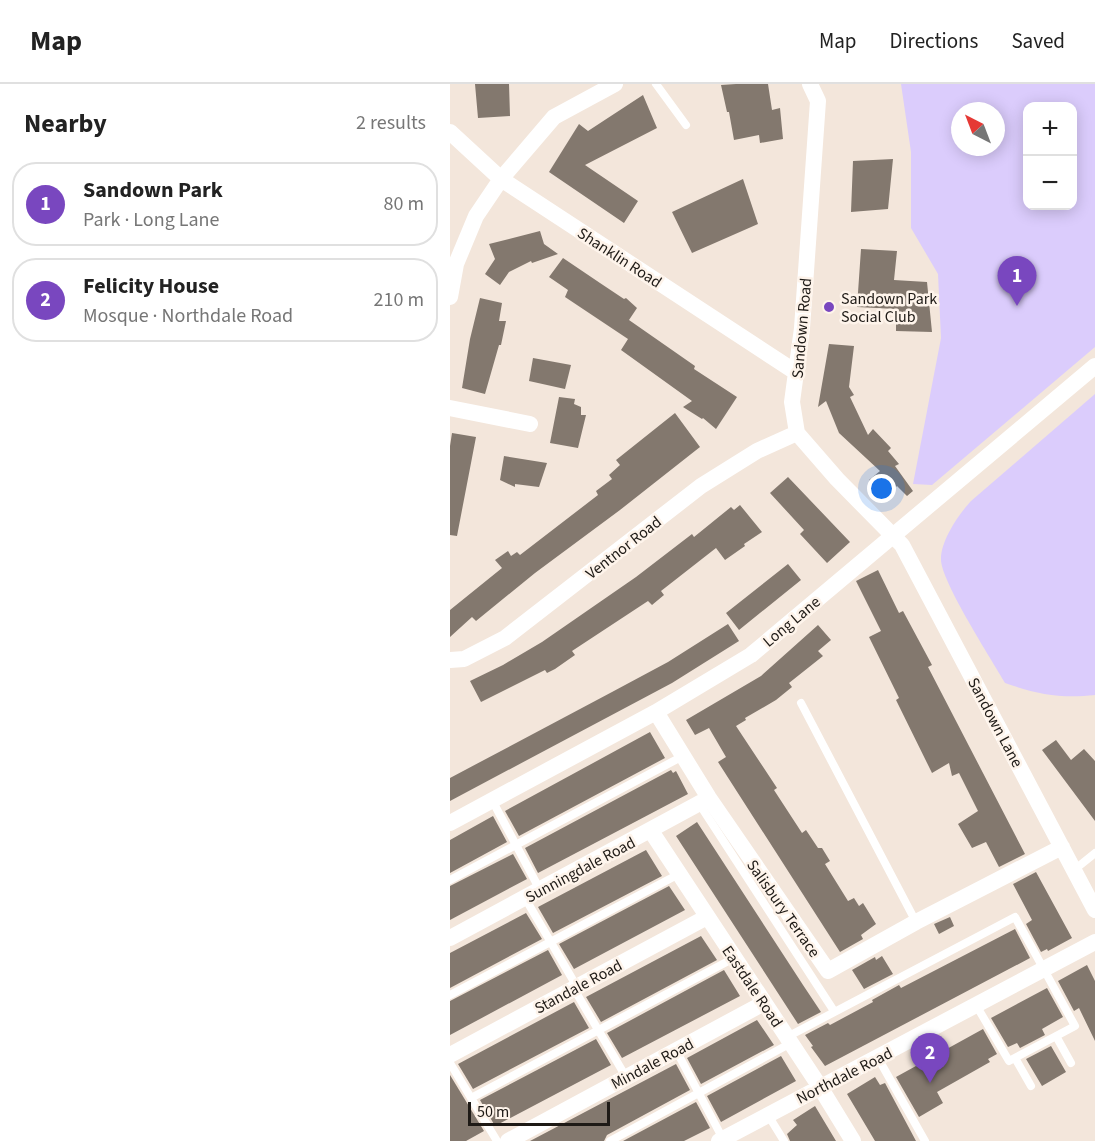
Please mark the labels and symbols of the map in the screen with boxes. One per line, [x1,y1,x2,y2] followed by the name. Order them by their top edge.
[951,102,1005,156] north arrow
[573,222,666,293] street label: Shanklin Road
[998,256,1036,306] pin: 1
[787,277,817,379] street label: Sandown Road
[841,288,937,328] place label: Sandown Park Social Club
[822,300,836,314] marker: Sandown Park Social Club
[867,474,896,503] your location
[581,511,666,584] street label: Ventnor Road
[758,591,825,652] street label: Long Lane
[962,674,1028,771] street label: Sandown Lane
[522,832,639,908] street label: Sunningdale Road
[741,855,825,962] street label: Salisbury Terrace
[717,941,788,1032] street label: Eastdale Road
[531,955,626,1019] street label: Standale Road
[607,1033,698,1095] street label: Mindale Road
[910,1034,950,1083] pin: 2
[793,1042,896,1110] street label: Northdale Road
[468,1099,610,1126] scale bar

